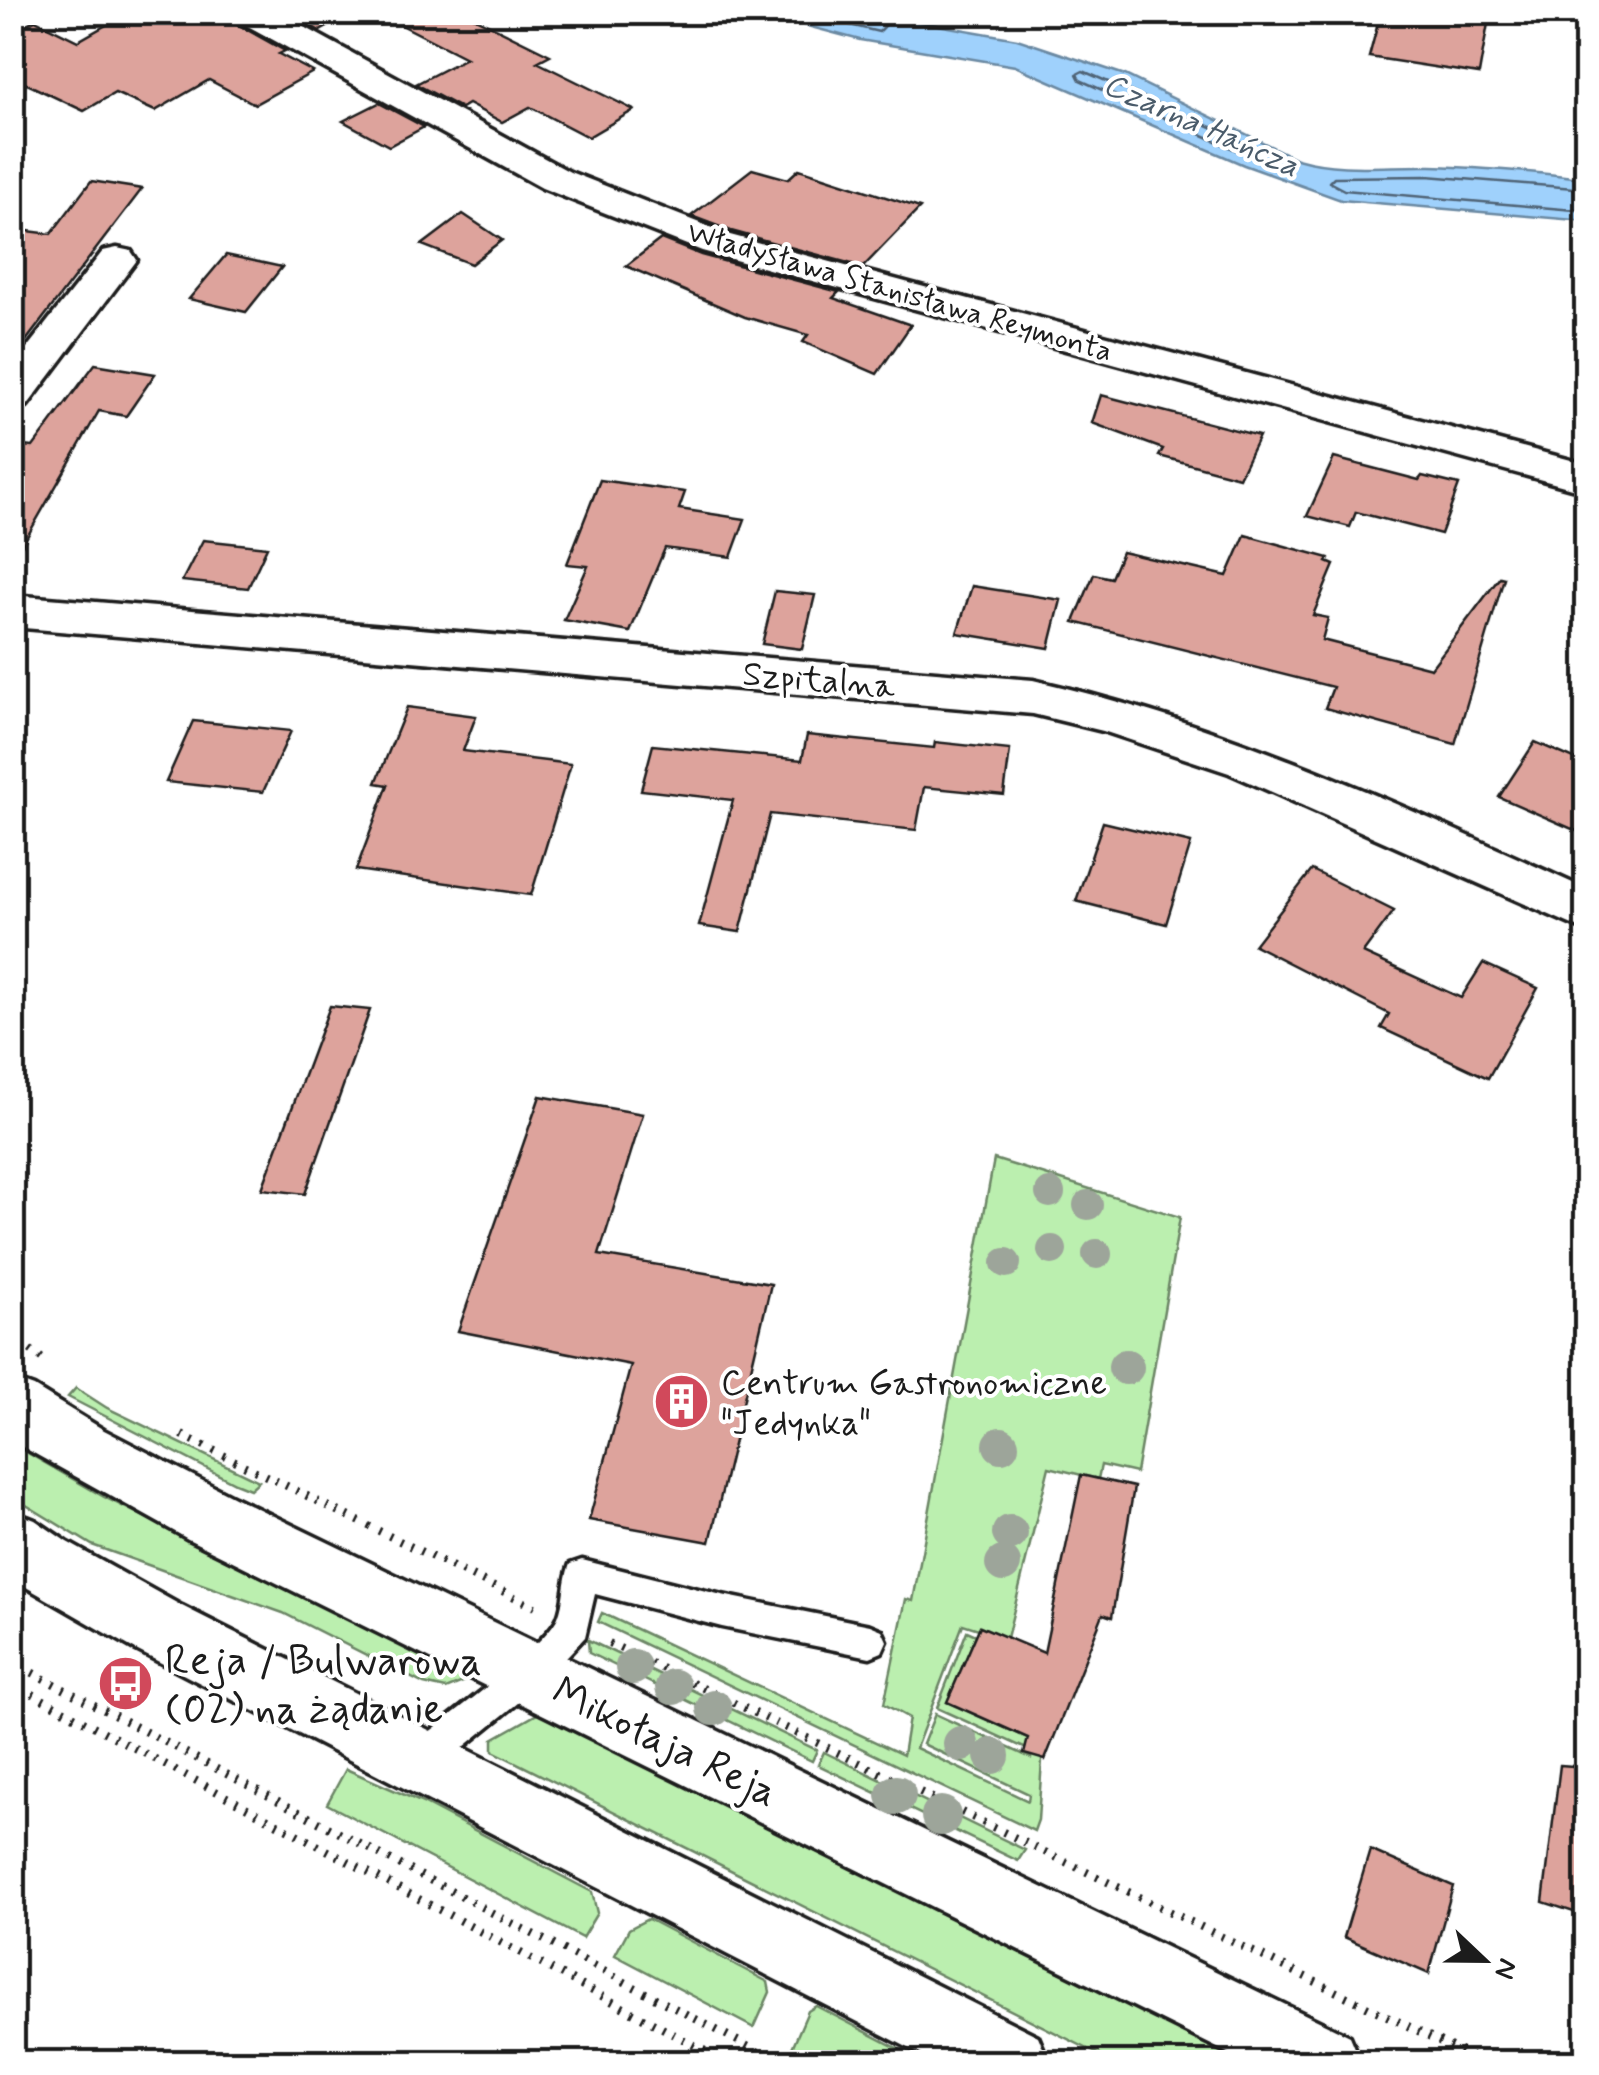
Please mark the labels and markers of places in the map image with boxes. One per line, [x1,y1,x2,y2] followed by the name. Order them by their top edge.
[721,1361,1107,1447] place label: Centrum Gastronomiczne "Jedynka"
[652,1372,712,1432] building icon: Centrum Gastronomiczne "Jedynka"
[165,1635,482,1738] place label: Reja / Bulwarowa (02) na żądanie
[96,1653,156,1713] bus stop icon: Reja / Bulwarowa (02) na żądanie

